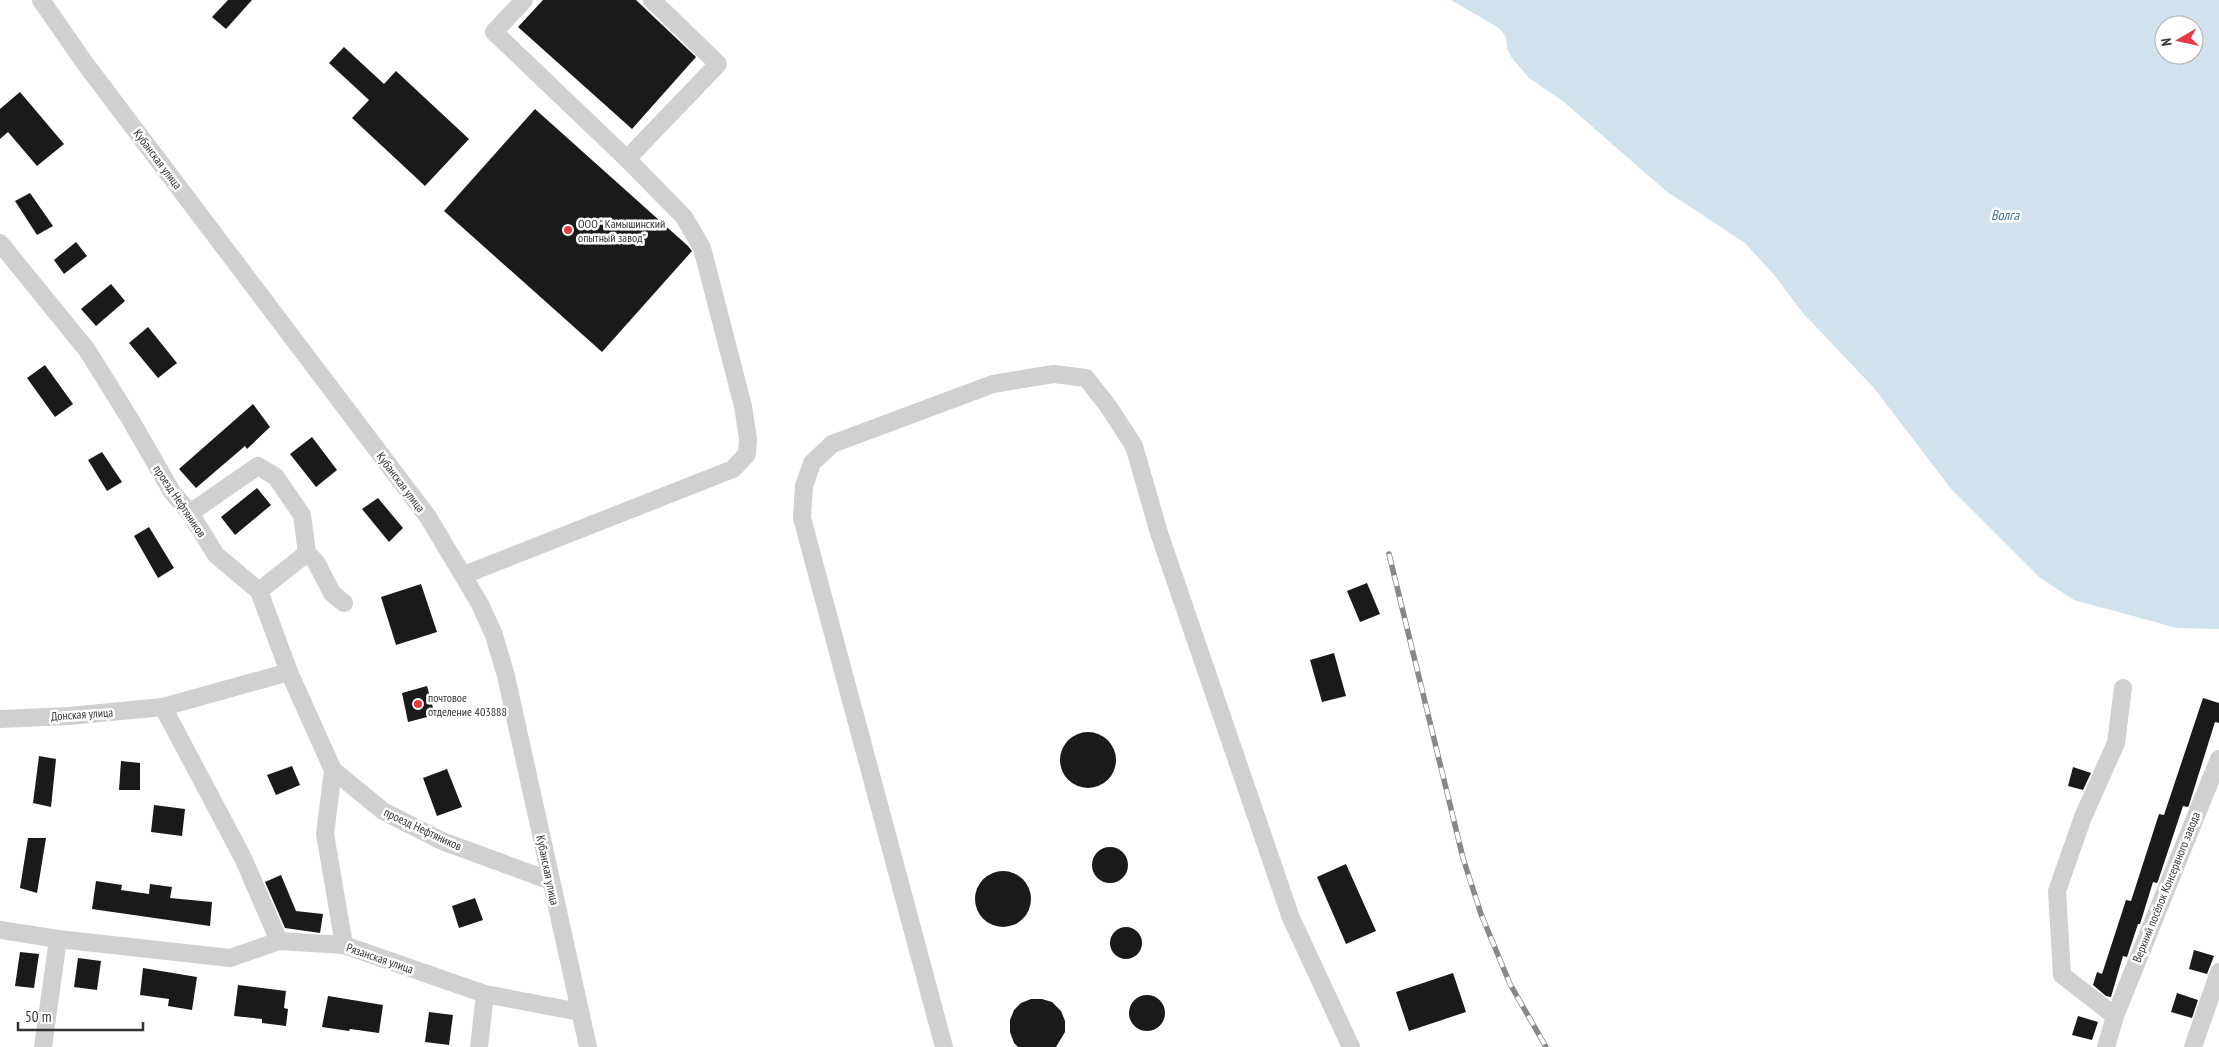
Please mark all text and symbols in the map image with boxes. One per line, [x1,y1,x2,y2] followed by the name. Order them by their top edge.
[2154,15,2204,65] north arrow
[2157,37,2176,47] text: N
[131,126,185,192] street label: Кубанская улица
[1991,206,2020,224] water label: Волга
[578,216,665,245] place label: ООО " Камышинский опытный завод"
[562,224,574,236] marker: ООО " Камышинский опытный завод"
[374,449,428,515] street label: Кубанская улица
[150,462,210,540] street label: проезд Нефтяников
[428,690,507,719] place label: почтовое отделение 403888
[412,698,424,710] marker: почтовое отделение 403888
[50,704,114,724] street label: Донская улица
[382,804,464,854] street label: проезд Нефтяников
[2129,809,2203,964] street label: Верхний посёлок Консервного завода
[533,834,563,906] street label: Кубанская улица
[345,940,416,977] street label: Рязанская улица
[18,1000,142,1032] scale bar
[25,1007,51,1026] text: 50 m

